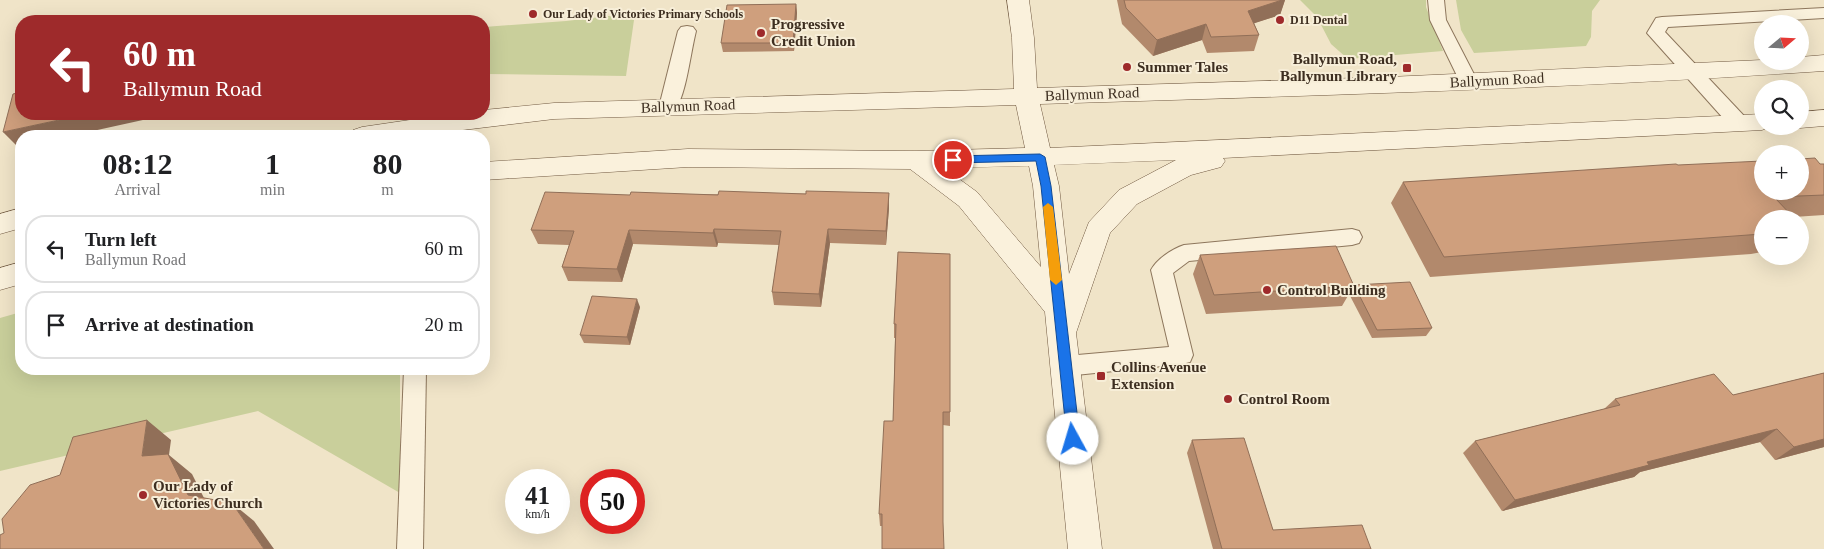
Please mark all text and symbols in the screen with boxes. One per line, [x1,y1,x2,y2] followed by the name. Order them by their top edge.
[543,7,743,21] place label: Our Lady of Victories Primary Schools
[527,8,539,20] marker: Our Lady of Victories Primary Schools
[1290,13,1348,27] place label: D11 Dental
[1274,14,1286,26] marker: D11 Dental
[1754,15,1809,70] north arrow
[1754,15,1809,265] map controls
[771,16,856,49] place label: Progressive Credit Union
[755,27,767,39] marker: Progressive Credit Union
[40,35,105,100] icon: left
[123,35,196,74] text: 60 m
[1280,51,1397,84] place label: Ballymun Road, Ballymun Library
[1137,59,1228,75] place label: Summer Tales
[1121,61,1133,73] marker: Summer Tales
[1401,62,1413,74] marker: Ballymun Road, Ballymun Library
[1449,70,1545,90] street label: Ballymun Road
[123,76,262,101] text: Ballymun Road
[1754,80,1809,135] button: search
[1044,84,1140,104] street label: Ballymun Road
[640,96,736,116] street label: Ballymun Road
[932,139,974,181] pin
[1754,145,1809,200] button: +
[939,146,967,174] icon: arrive
[103,147,173,180] text: 08:12
[265,147,280,180] text: 1
[372,147,402,180] text: 80
[114,181,161,198] text: Arrival
[260,181,285,198] text: min
[381,181,394,198] text: m
[1754,210,1809,265] button: −
[85,229,157,250] text: Turn left
[42,235,70,263] icon: left
[424,238,463,259] text: 60 m
[85,251,186,268] text: Ballymun Road
[1277,282,1386,298] place label: Control Building
[1261,284,1273,296] marker: Control Building
[42,311,70,339] icon: arrive
[85,314,254,335] text: Arrive at destination
[424,314,463,335] text: 20 m
[1111,359,1206,392] place label: Collins Avenue Extension
[1095,370,1107,382] marker: Collins Avenue Extension
[1238,391,1330,407] place label: Control Room
[1222,393,1234,405] marker: Control Room
[1046,412,1098,464] position arrow
[580,469,645,534] speed limit sign: 50
[153,478,263,511] place label: Our Lady of Victories Church
[525,482,550,509] text: 41
[137,489,149,501] marker: Our Lady of Victories Church
[525,507,550,521] text: km/h

